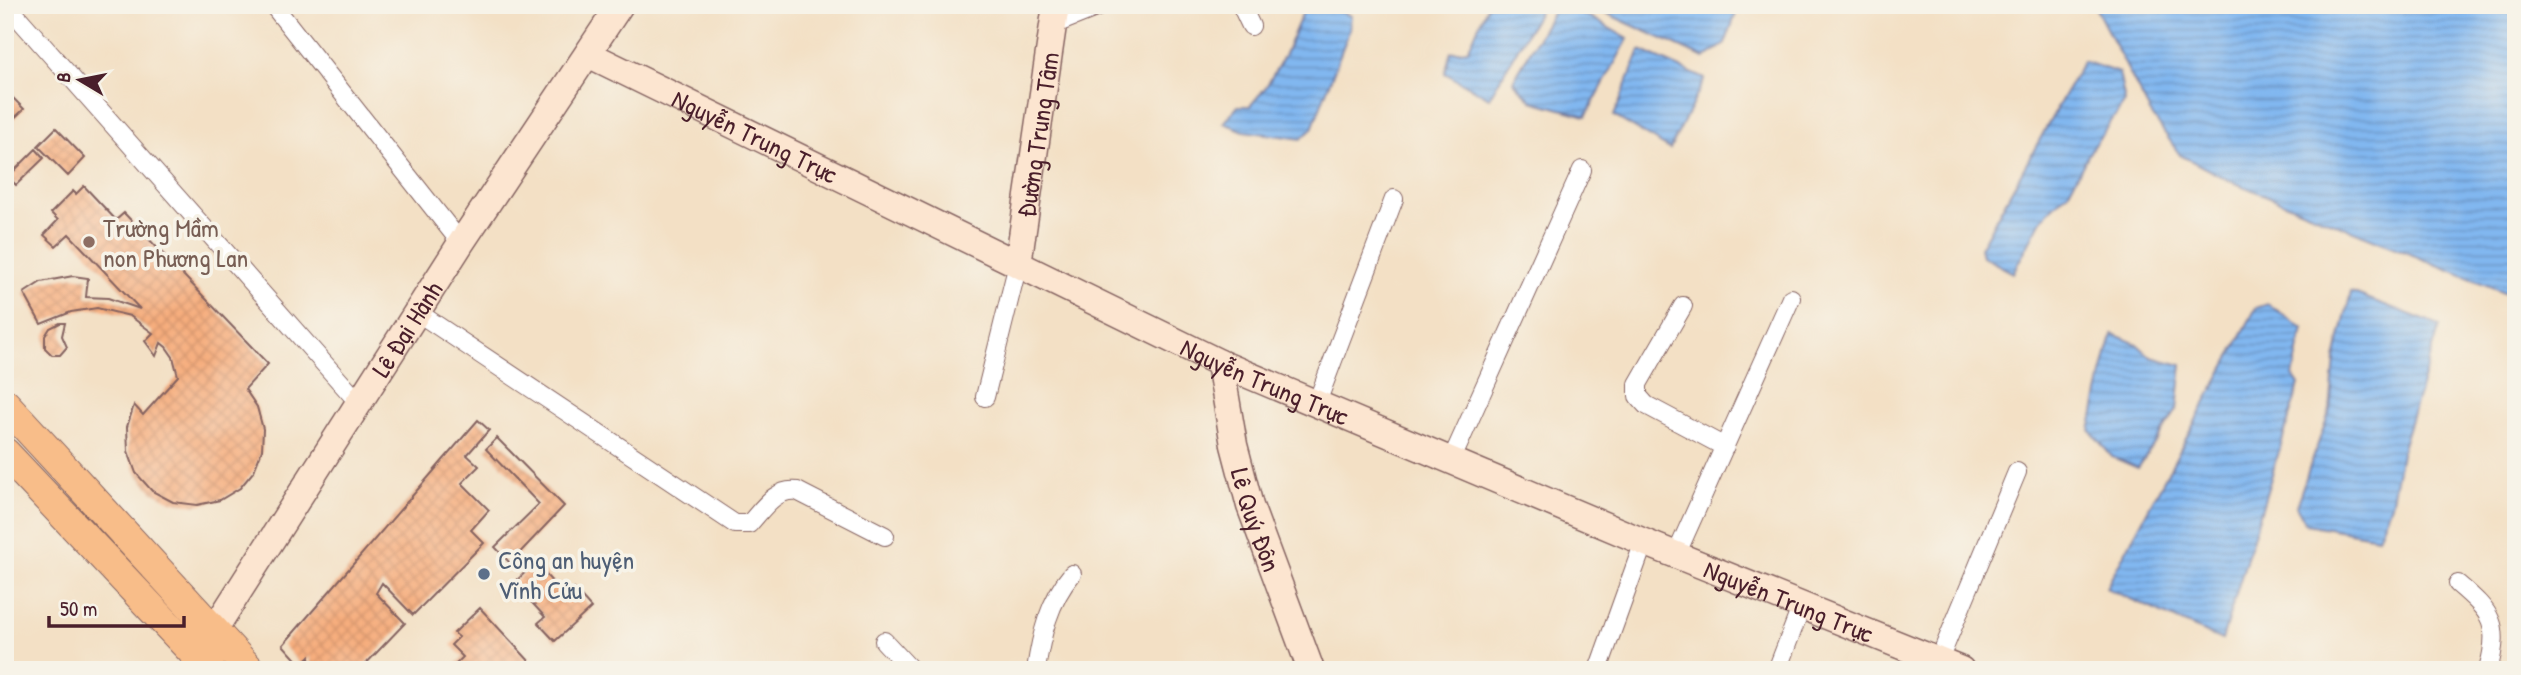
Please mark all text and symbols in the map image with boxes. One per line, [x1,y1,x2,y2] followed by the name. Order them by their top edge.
[46,46,116,116] north arrow
[1008,49,1066,219] street label: Đường Trung Tâm
[50,70,77,84] text: B
[667,81,843,191] street label: Nguyễn Trung Trực
[103,210,248,275] place label: Trường Mầm non Phương Lan
[81,234,97,250] marker: Trường Mầm non Phương Lan
[363,274,450,383] street label: Lê Đại Hành
[1175,329,1354,433] street label: Nguyễn Trung Trực
[1223,464,1290,576] street label: Lê Quý Đôn
[498,542,634,607] place label: Công an huyện Vĩnh Cửu
[1699,551,1879,650] street label: Nguyễn Trung Trực
[476,566,492,582] marker: Công an huyện Vĩnh Cửu
[49,584,184,628] scale bar
[60,594,97,623] text: 50 m

